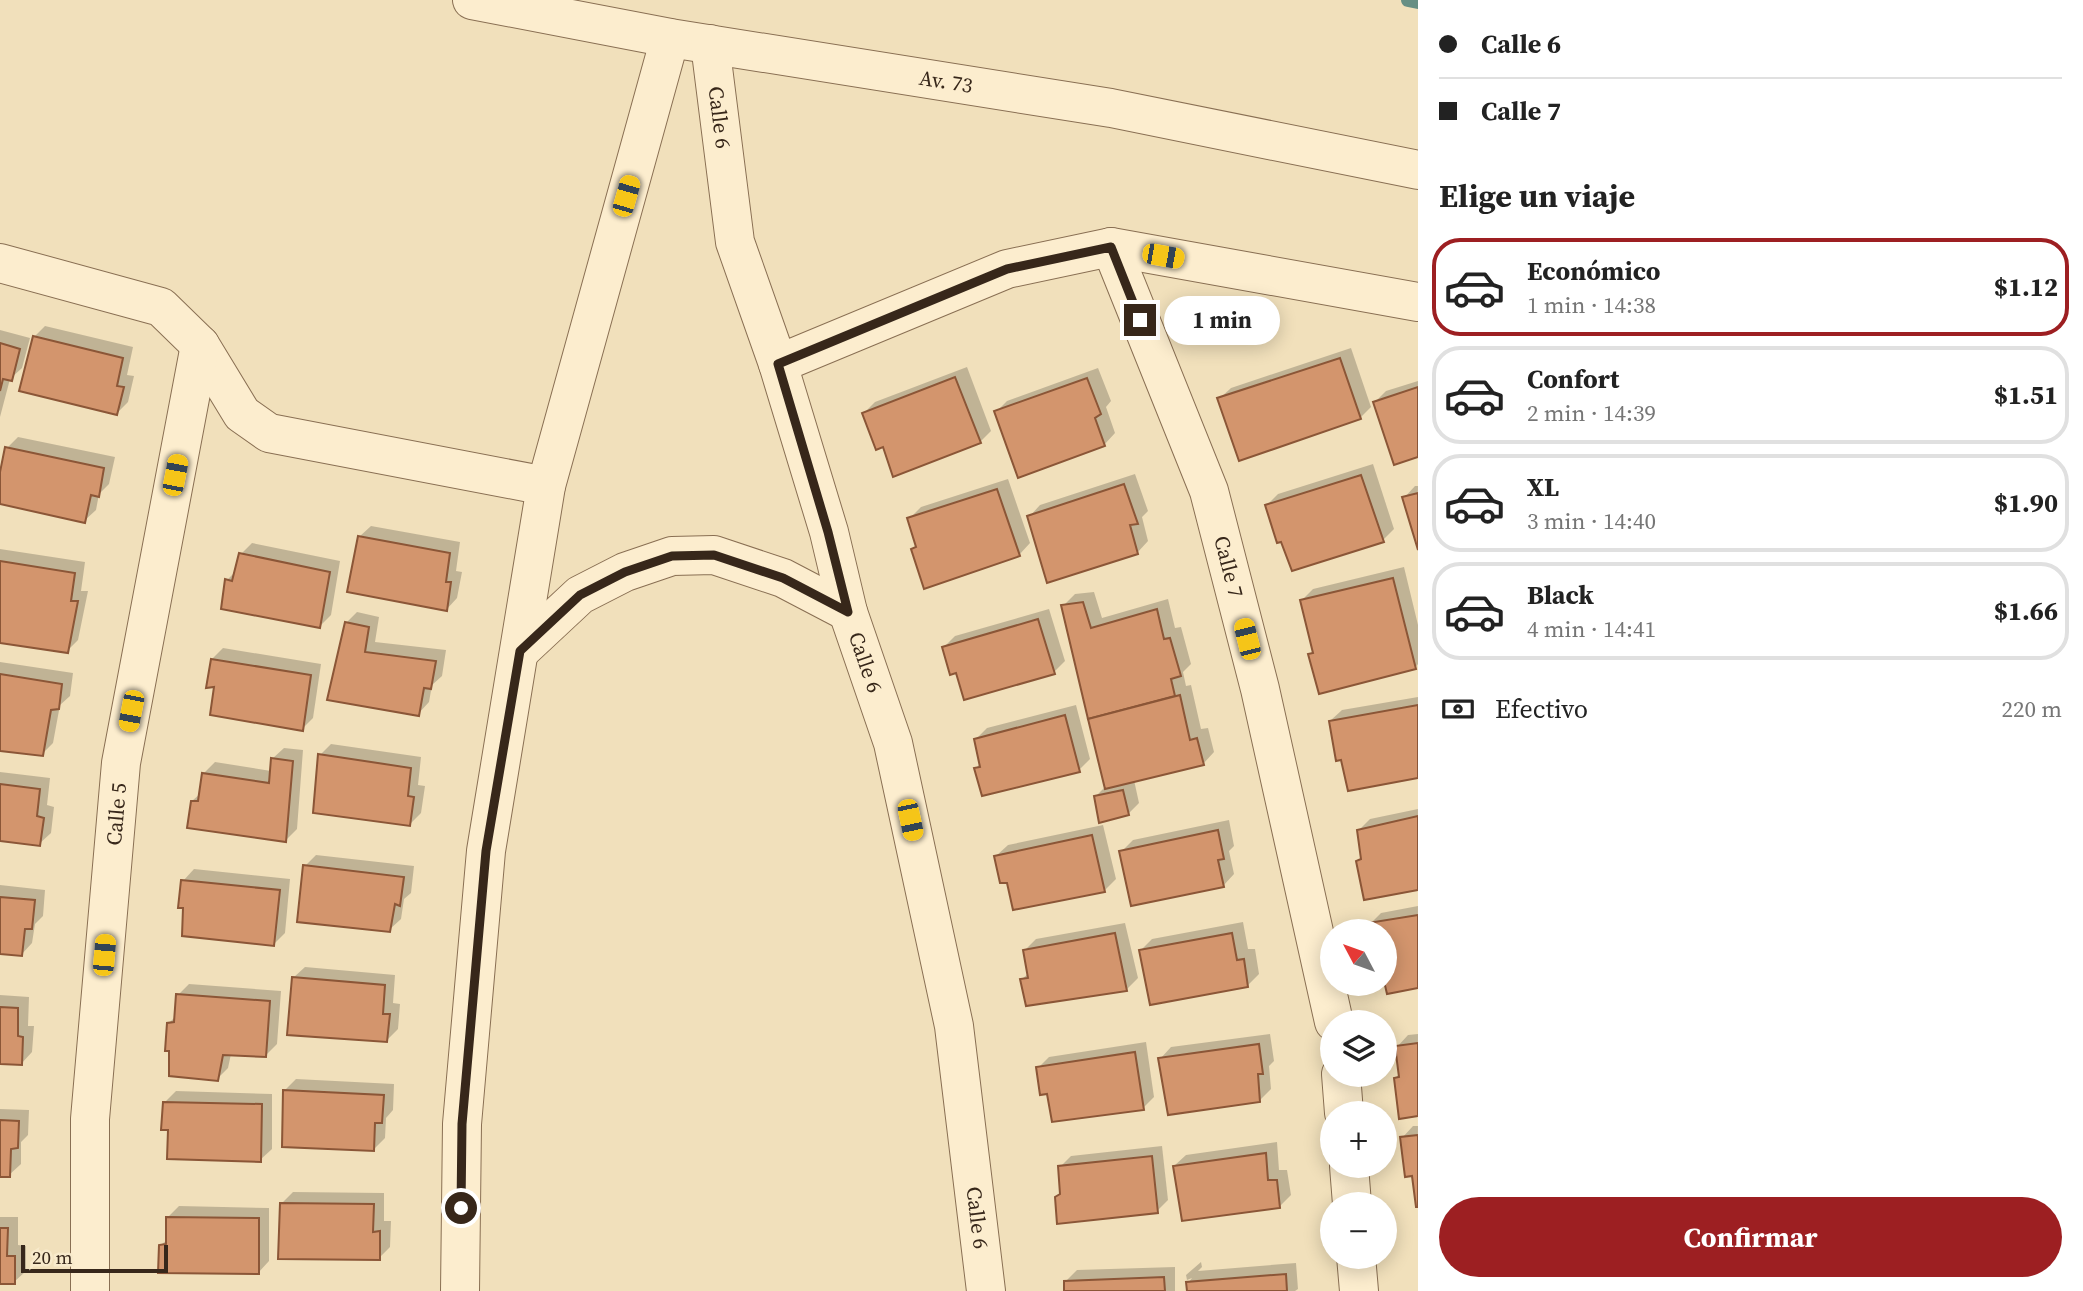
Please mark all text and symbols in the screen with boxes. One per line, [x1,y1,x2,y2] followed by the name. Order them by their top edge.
[1481,26,1561,62] text: Calle 6
[917,63,975,100] street label: Av. 73
[701,84,738,150] street label: Calle 6
[1481,93,1561,129] text: Calle 7
[611,173,642,219] car
[1439,174,1635,218] text: Elige un viaje
[1141,242,1186,270] car
[1527,253,1660,289] text: Económico
[1443,256,1506,319] icon: car
[1994,269,2058,305] text: $1.12
[1527,289,1656,321] text: 1 min · 14:38
[1164,296,1280,344] callout: 1 min
[1124,304,1156,336] route end
[1192,304,1252,336] text: 1 min
[1527,361,1619,397] text: Confort
[1443,364,1506,427] icon: car
[1994,377,2058,413] text: $1.51
[1527,397,1656,429] text: 2 min · 14:39
[161,452,190,498] car
[1527,469,1559,505] text: XL
[1443,472,1506,535] icon: car
[1994,485,2058,521] text: $1.90
[1527,505,1656,537] text: 3 min · 14:40
[1207,533,1251,600] street label: Calle 7
[1527,577,1594,613] text: Black
[1443,580,1506,643] icon: car
[1994,593,2058,629] text: $1.66
[1527,613,1656,645] text: 4 min · 14:41
[1232,616,1263,662] car
[842,628,890,697] street label: Calle 6
[117,688,146,734] car
[1439,690,1477,728] icon: cash
[1495,691,1588,727] text: Efectivo
[2001,693,2062,725] text: 220 m
[99,782,133,847] street label: Calle 5
[896,797,925,843] car
[1320,919,1396,996] north arrow
[1320,919,1397,1269] map controls
[92,933,117,977] car
[1320,1010,1397,1087] button: layers
[1320,1101,1397,1178] button: +
[960,1185,996,1251] street label: Calle 6
[445,1192,477,1224] route start
[1320,1192,1397,1269] button: −
[1439,1197,2062,1277] button: Confirmar
[21,1242,168,1274] scale bar
[32,1244,73,1270] text: 20 m

